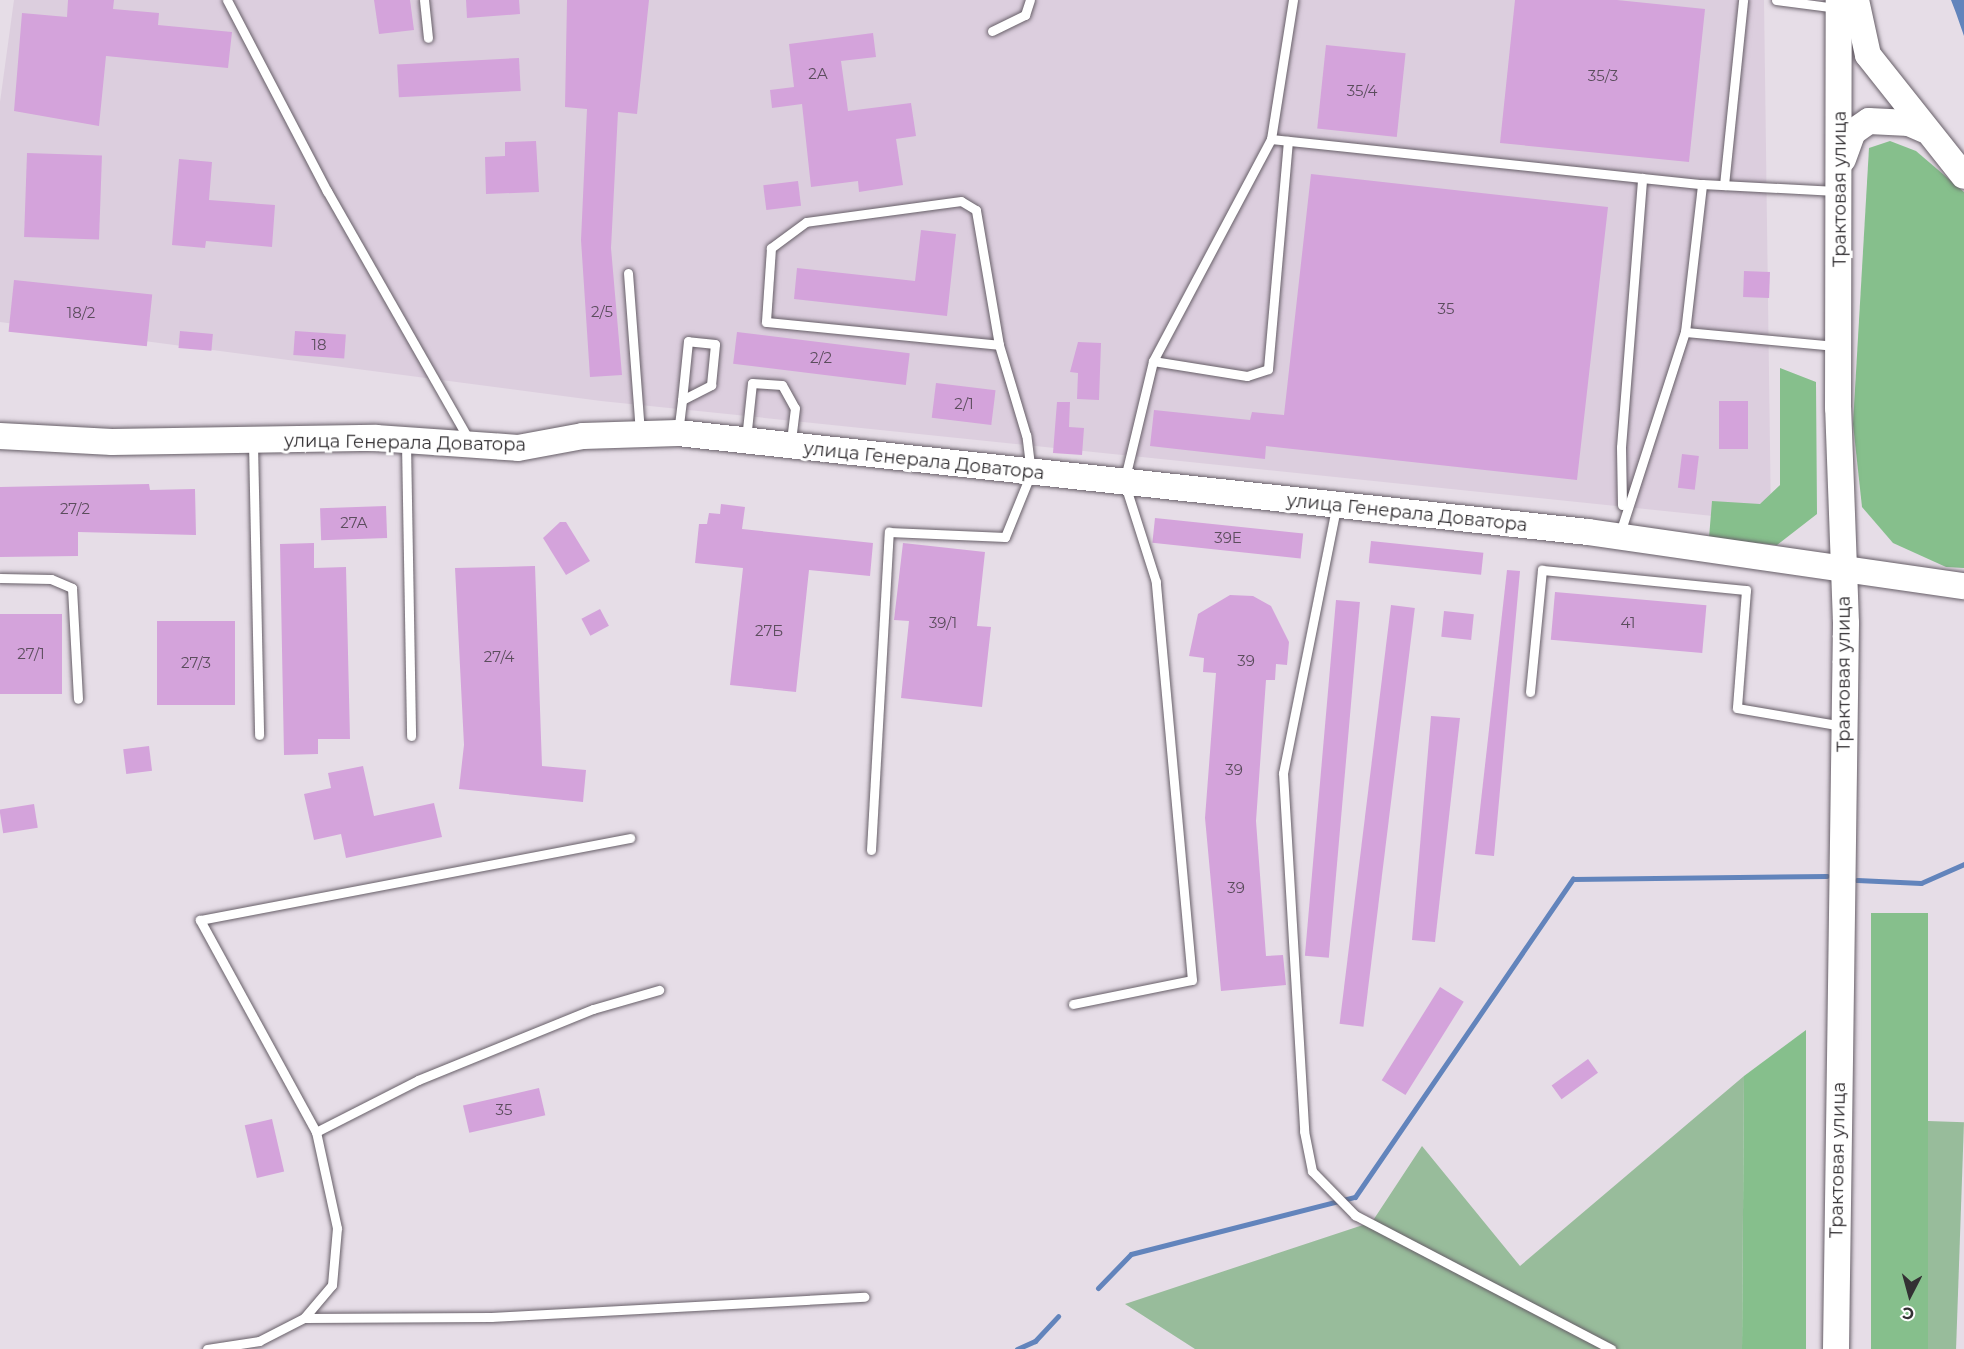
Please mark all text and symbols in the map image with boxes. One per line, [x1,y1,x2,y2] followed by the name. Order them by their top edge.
[808,65,828,83] house number: 2А
[1588,67,1618,85] house number: 35/3
[1347,82,1377,100] house number: 35/4
[1829,111,1851,267] street label: Трактовая улица
[1438,300,1454,318] house number: 35
[591,303,613,321] house number: 2/5
[67,304,95,322] house number: 18/2
[312,336,326,354] house number: 18
[810,349,832,367] house number: 2/2
[954,395,974,413] house number: 2/1
[284,430,526,456] street label: улица Генерала Доватора
[803,438,1045,484] street label: улица Генерала Доватора
[1286,490,1528,536] street label: улица Генерала Доватора
[60,500,90,518] house number: 27/2
[340,514,368,532] house number: 27А
[1214,529,1242,547] house number: 39Е
[1833,596,1855,752] street label: Трактовая улица
[929,614,957,632] house number: 39/1
[1621,614,1635,632] house number: 41
[755,622,783,640] house number: 27Б
[17,645,45,663] house number: 27/1
[484,648,514,666] house number: 27/4
[1237,652,1255,670] house number: 39
[181,654,211,672] house number: 27/3
[1225,761,1243,779] house number: 39
[1227,879,1245,897] house number: 39
[1826,1082,1850,1238] street label: Трактовая улица
[496,1101,512,1119] house number: 35
[1880,1265,1940,1325] north arrow
[1901,1303,1915,1323] text: С

